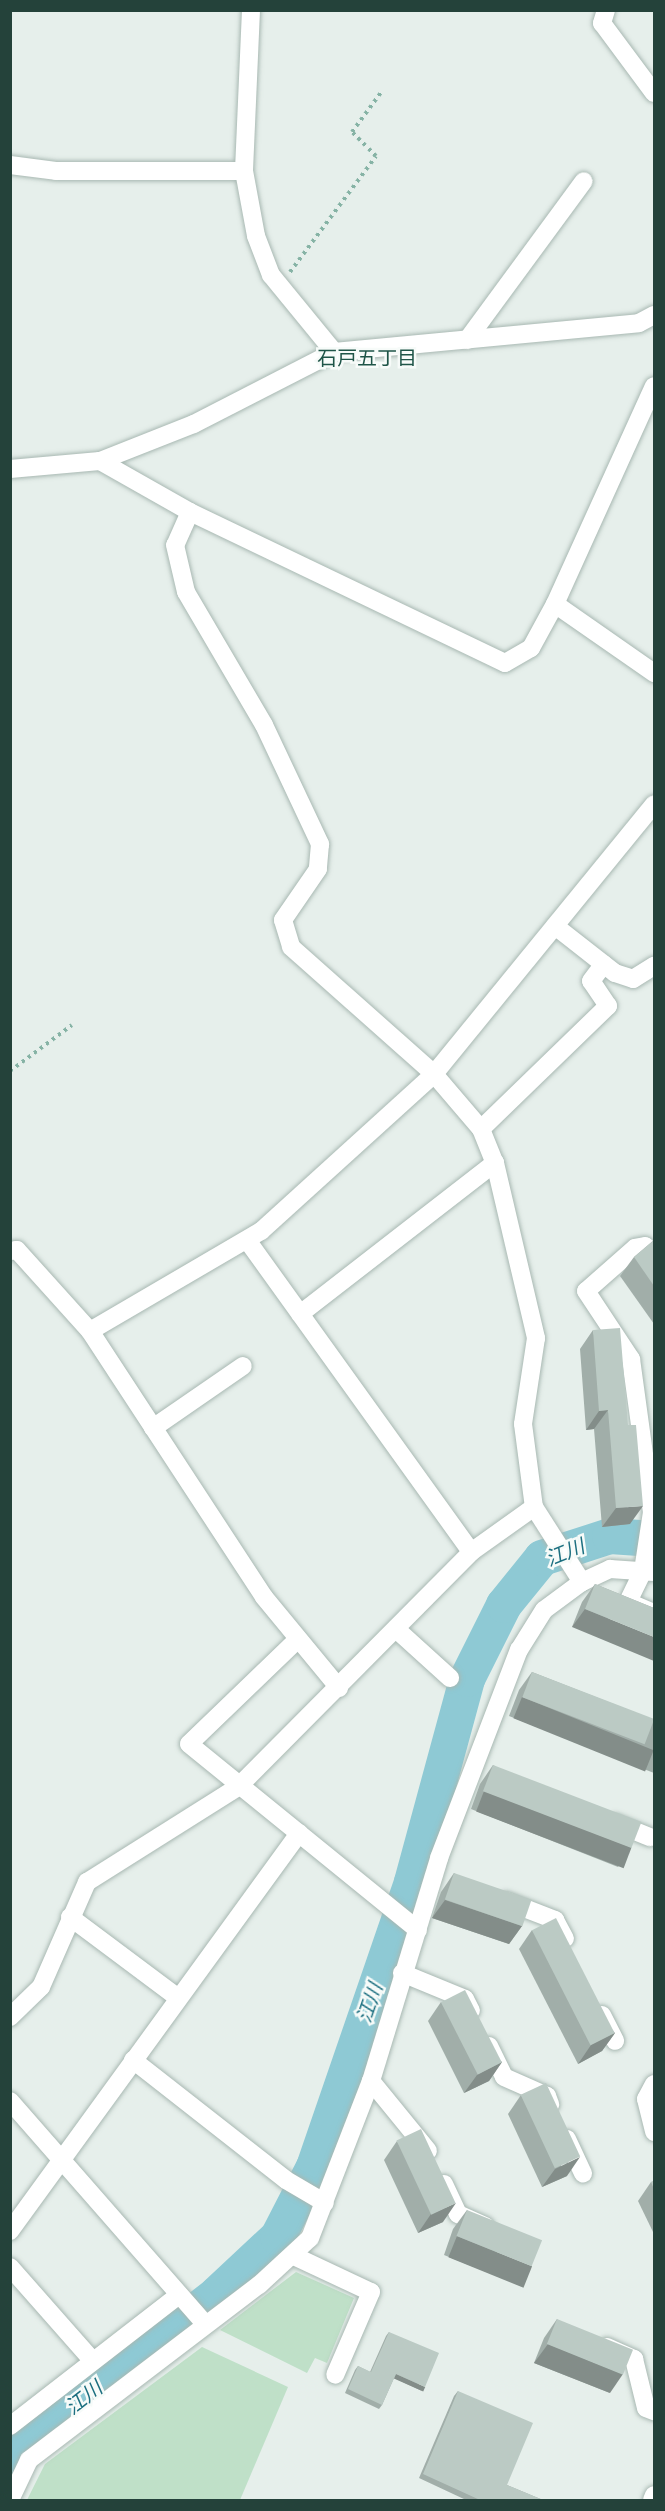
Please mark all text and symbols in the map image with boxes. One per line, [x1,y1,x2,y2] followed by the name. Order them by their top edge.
[317,346,417,370] district label: 石戸五丁目
[542,1534,588,1572] water label: 江川
[352,1980,388,2026] water label: 江川
[61,2376,107,2420] water label: 江川

